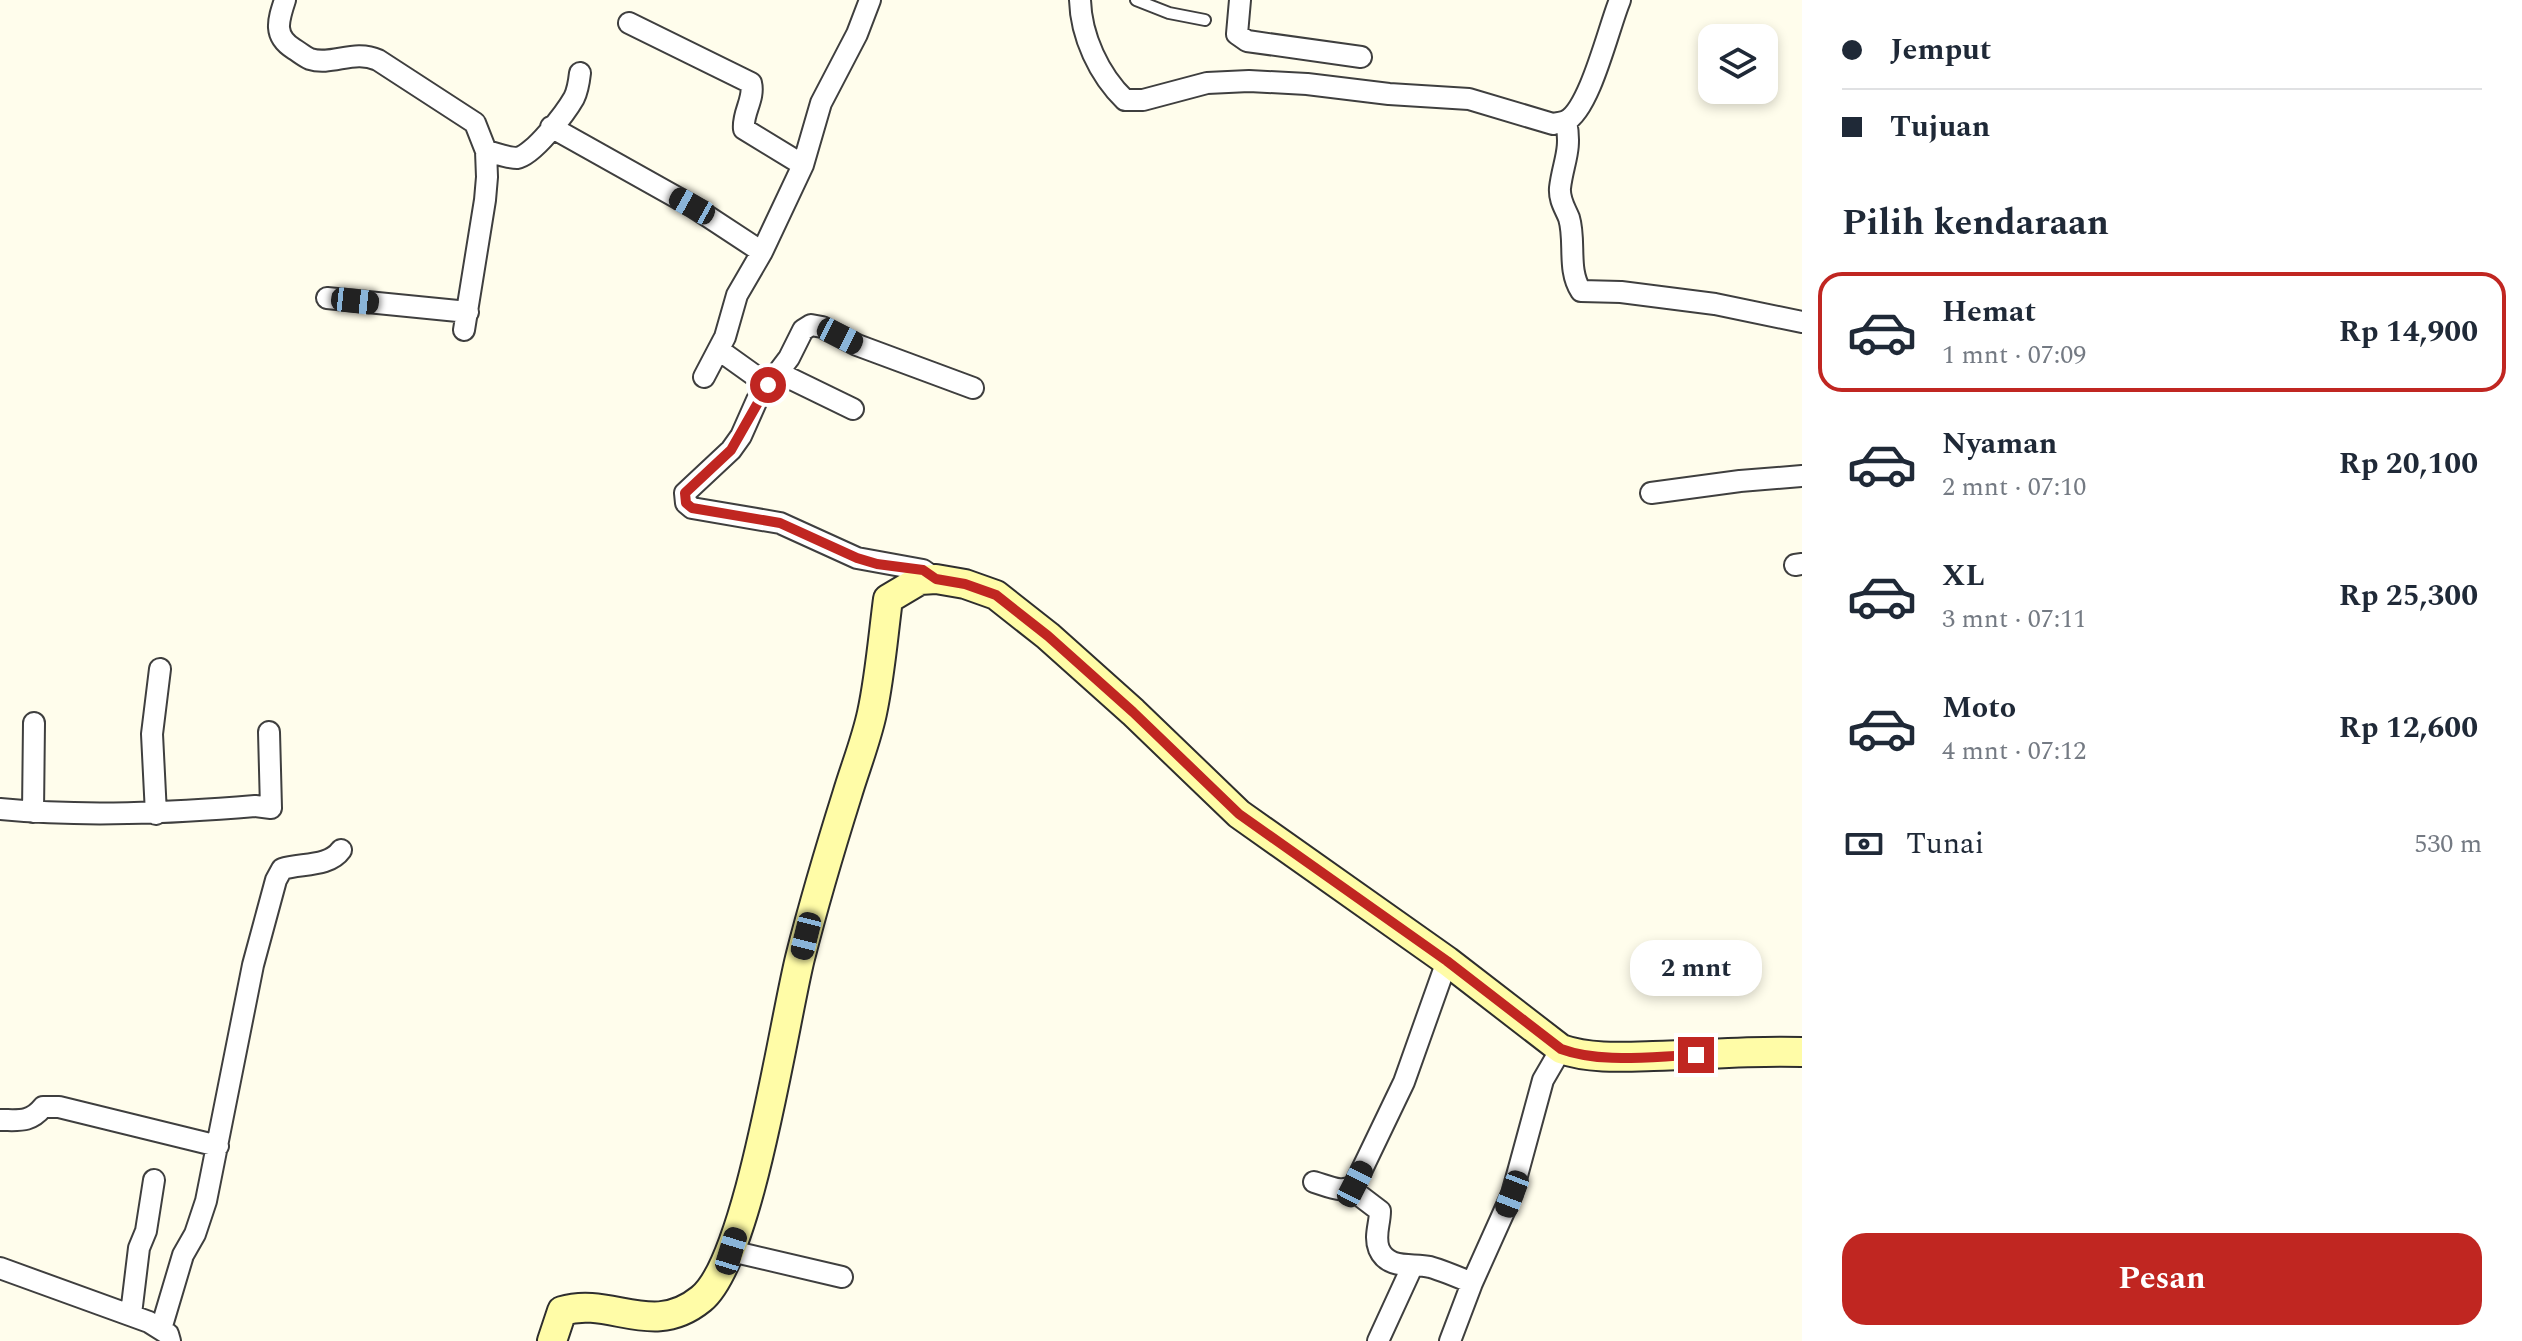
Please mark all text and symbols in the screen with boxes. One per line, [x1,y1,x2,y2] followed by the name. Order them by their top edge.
[1698,24,1778,104] map controls
[1698,24,1778,104] button: layers
[1890,27,1991,73] text: Jemput
[1890,104,1990,150] text: Tujuan
[665,184,719,228] car
[1842,196,2109,251] text: Pilih kendaraan
[330,287,380,315] car
[1942,289,2036,335] text: Hemat
[1846,296,1918,368] icon: car
[2339,309,2478,355] text: Rp 14,900
[813,314,867,358] car
[1942,335,2086,375] text: 1 mnt · 07:09
[750,367,786,403] route start
[1942,421,2057,467] text: Nyaman
[1846,428,1918,500] icon: car
[2339,441,2478,487] text: Rp 20,100
[1942,467,2086,507] text: 2 mnt · 07:10
[1942,553,1985,599] text: XL
[1846,560,1918,632] icon: car
[2339,573,2478,619] text: Rp 25,300
[1942,599,2086,639] text: 3 mnt · 07:11
[1942,685,2016,731] text: Moto
[1846,692,1918,764] icon: car
[2339,705,2478,751] text: Rp 12,600
[1942,731,2086,771] text: 4 mnt · 07:12
[1906,821,1984,867] text: Tunai
[1842,822,1886,866] icon: cash
[2414,824,2482,864] text: 530 m
[789,910,823,962] car
[1630,939,1762,995] callout: 2 mnt
[1661,948,1731,988] text: 2 mnt
[1678,1037,1714,1073] route end
[1333,1157,1377,1211] car
[1492,1167,1532,1221] car
[713,1225,749,1277] car
[1842,1233,2482,1325] button: Pesan

